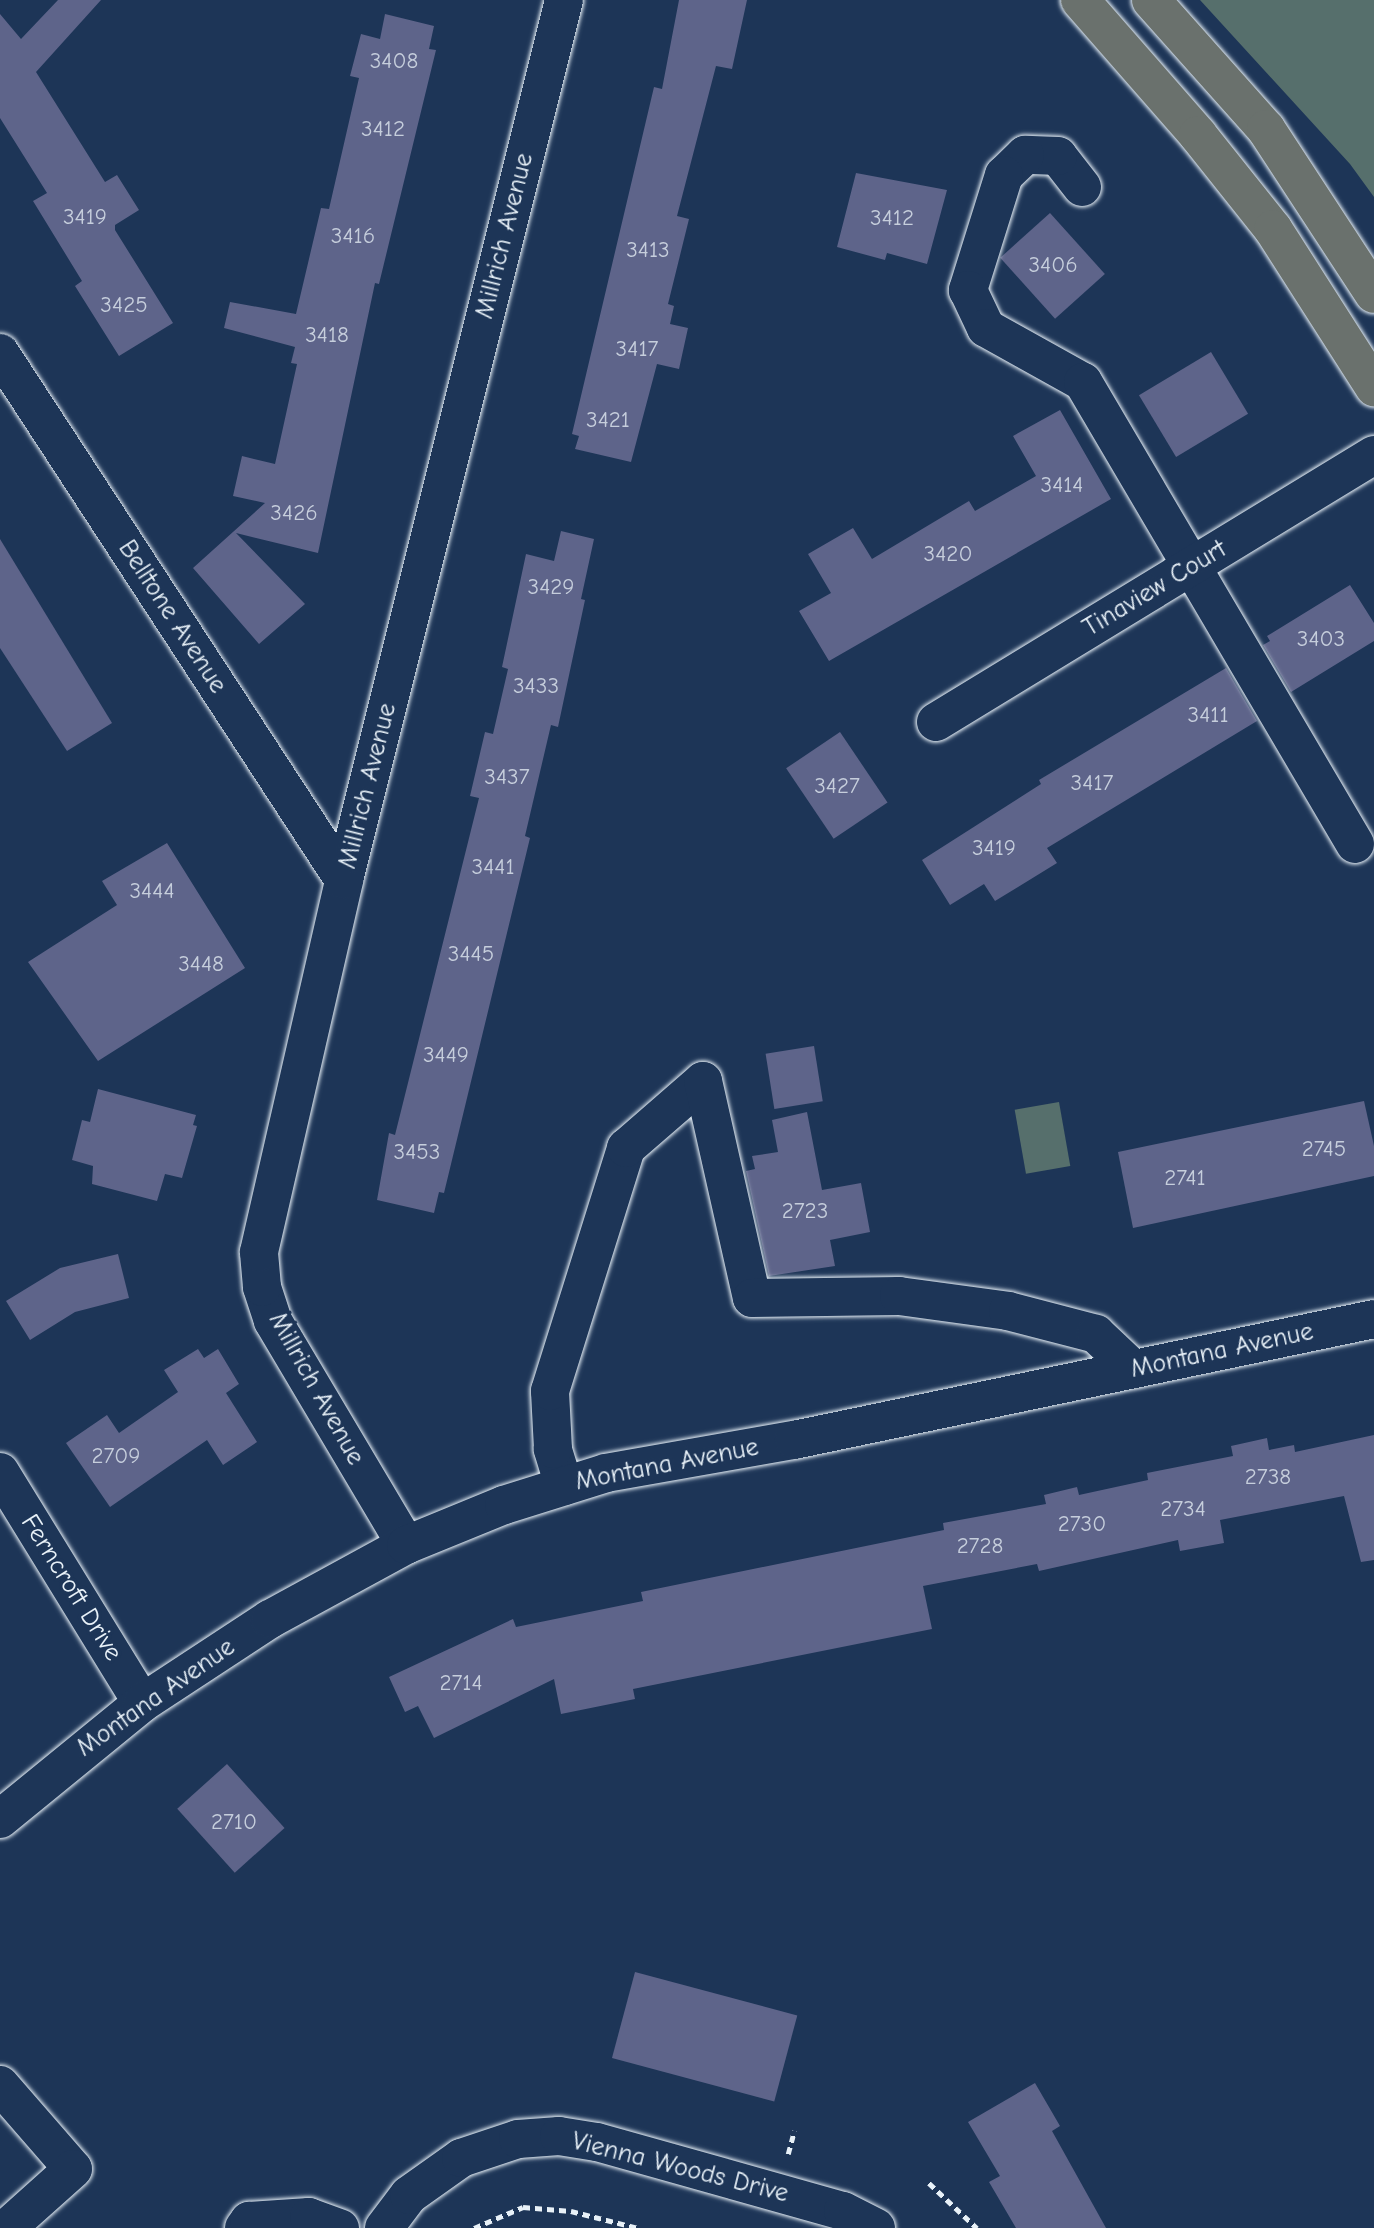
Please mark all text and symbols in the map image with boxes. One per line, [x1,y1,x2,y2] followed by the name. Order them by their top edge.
[370,47,418,75] house number: 3408
[361,115,405,143] house number: 3412
[469,150,541,322] street label: Millrich Avenue
[63,203,107,231] house number: 3419
[870,204,914,232] house number: 3412
[331,222,375,250] house number: 3416
[626,236,670,264] house number: 3413
[1028,251,1078,279] house number: 3406
[100,291,148,319] house number: 3425
[305,321,349,349] house number: 3418
[616,335,658,363] house number: 3417
[586,406,630,434] house number: 3421
[1041,471,1083,499] house number: 3414
[270,499,318,527] house number: 3426
[1078,534,1232,644] street label: Tinaview Court
[111,535,233,699] street label: Belltone Avenue
[924,540,972,568] house number: 3420
[527,573,575,601] house number: 3429
[1297,625,1345,653] house number: 3403
[513,672,559,700] house number: 3433
[332,700,404,872] street label: Millrich Avenue
[1188,701,1228,729] house number: 3411
[484,763,530,791] house number: 3437
[1071,769,1113,797] house number: 3417
[814,772,860,800] house number: 3427
[972,834,1016,862] house number: 3419
[471,853,515,881] house number: 3441
[129,877,175,905] house number: 3444
[448,940,494,968] house number: 3445
[178,950,224,978] house number: 3448
[423,1041,469,1069] house number: 3449
[1302,1135,1346,1163] house number: 2745
[394,1138,440,1166] house number: 3453
[1164,1164,1206,1192] house number: 2741
[782,1197,828,1225] house number: 2723
[261,1307,371,1471] street label: Millrich Avenue
[1128,1316,1316,1386] street label: Montana Avenue
[573,1432,761,1498] street label: Montana Avenue
[91,1442,141,1470] house number: 2709
[1245,1463,1291,1491] house number: 2738
[1160,1495,1206,1523] house number: 2734
[14,1509,128,1667] street label: Ferncroft Drive
[1058,1510,1106,1538] house number: 2730
[957,1532,1003,1560] house number: 2728
[71,1632,241,1764] street label: Montana Avenue
[439,1669,483,1697] house number: 2714
[211,1808,257,1836] house number: 2710
[569,2126,791,2210] street label: Vienna Woods Drive

